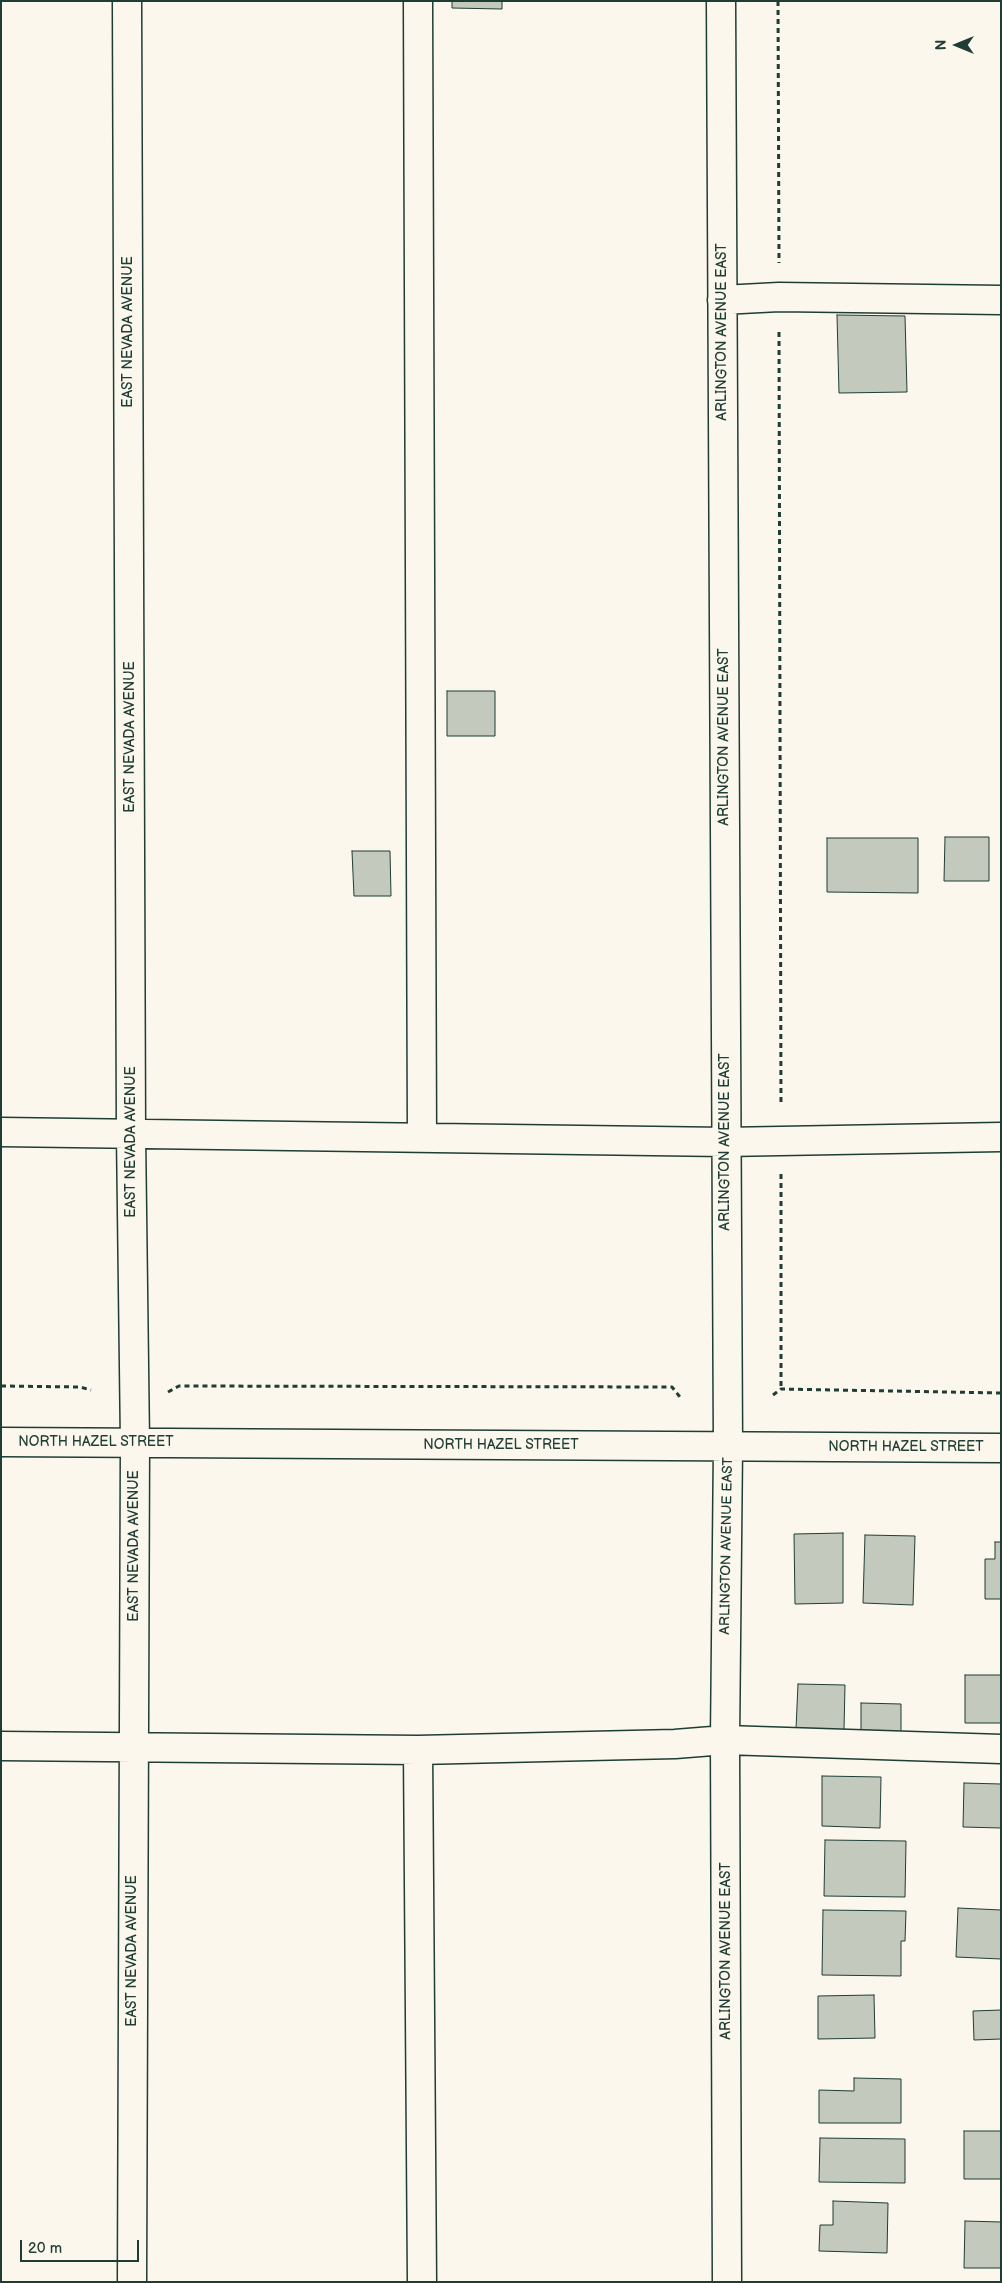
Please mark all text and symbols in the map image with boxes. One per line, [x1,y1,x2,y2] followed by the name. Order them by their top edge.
[932,20,982,70] north arrow
[933,40,950,50] text: N
[714,243,730,421] street label: ARLINGTON AVENUE EAST
[120,256,136,408] street label: EAST NEVADA AVENUE
[716,648,732,826] street label: ARLINGTON AVENUE EAST
[122,661,138,813] street label: EAST NEVADA AVENUE
[717,1053,733,1231] street label: ARLINGTON AVENUE EAST
[123,1066,139,1218] street label: EAST NEVADA AVENUE
[18,1434,174,1450] street label: NORTH HAZEL STREET
[423,1437,579,1453] street label: NORTH HAZEL STREET
[828,1439,984,1455] street label: NORTH HAZEL STREET
[717,1457,737,1635] street label: ARLINGTON AVENUE EAST
[126,1470,142,1622] street label: EAST NEVADA AVENUE
[718,1862,734,2040] street label: ARLINGTON AVENUE EAST
[124,1875,140,2027] street label: EAST NEVADA AVENUE
[22,2230,141,2262] scale bar
[28,2239,62,2258] text: 20 m

